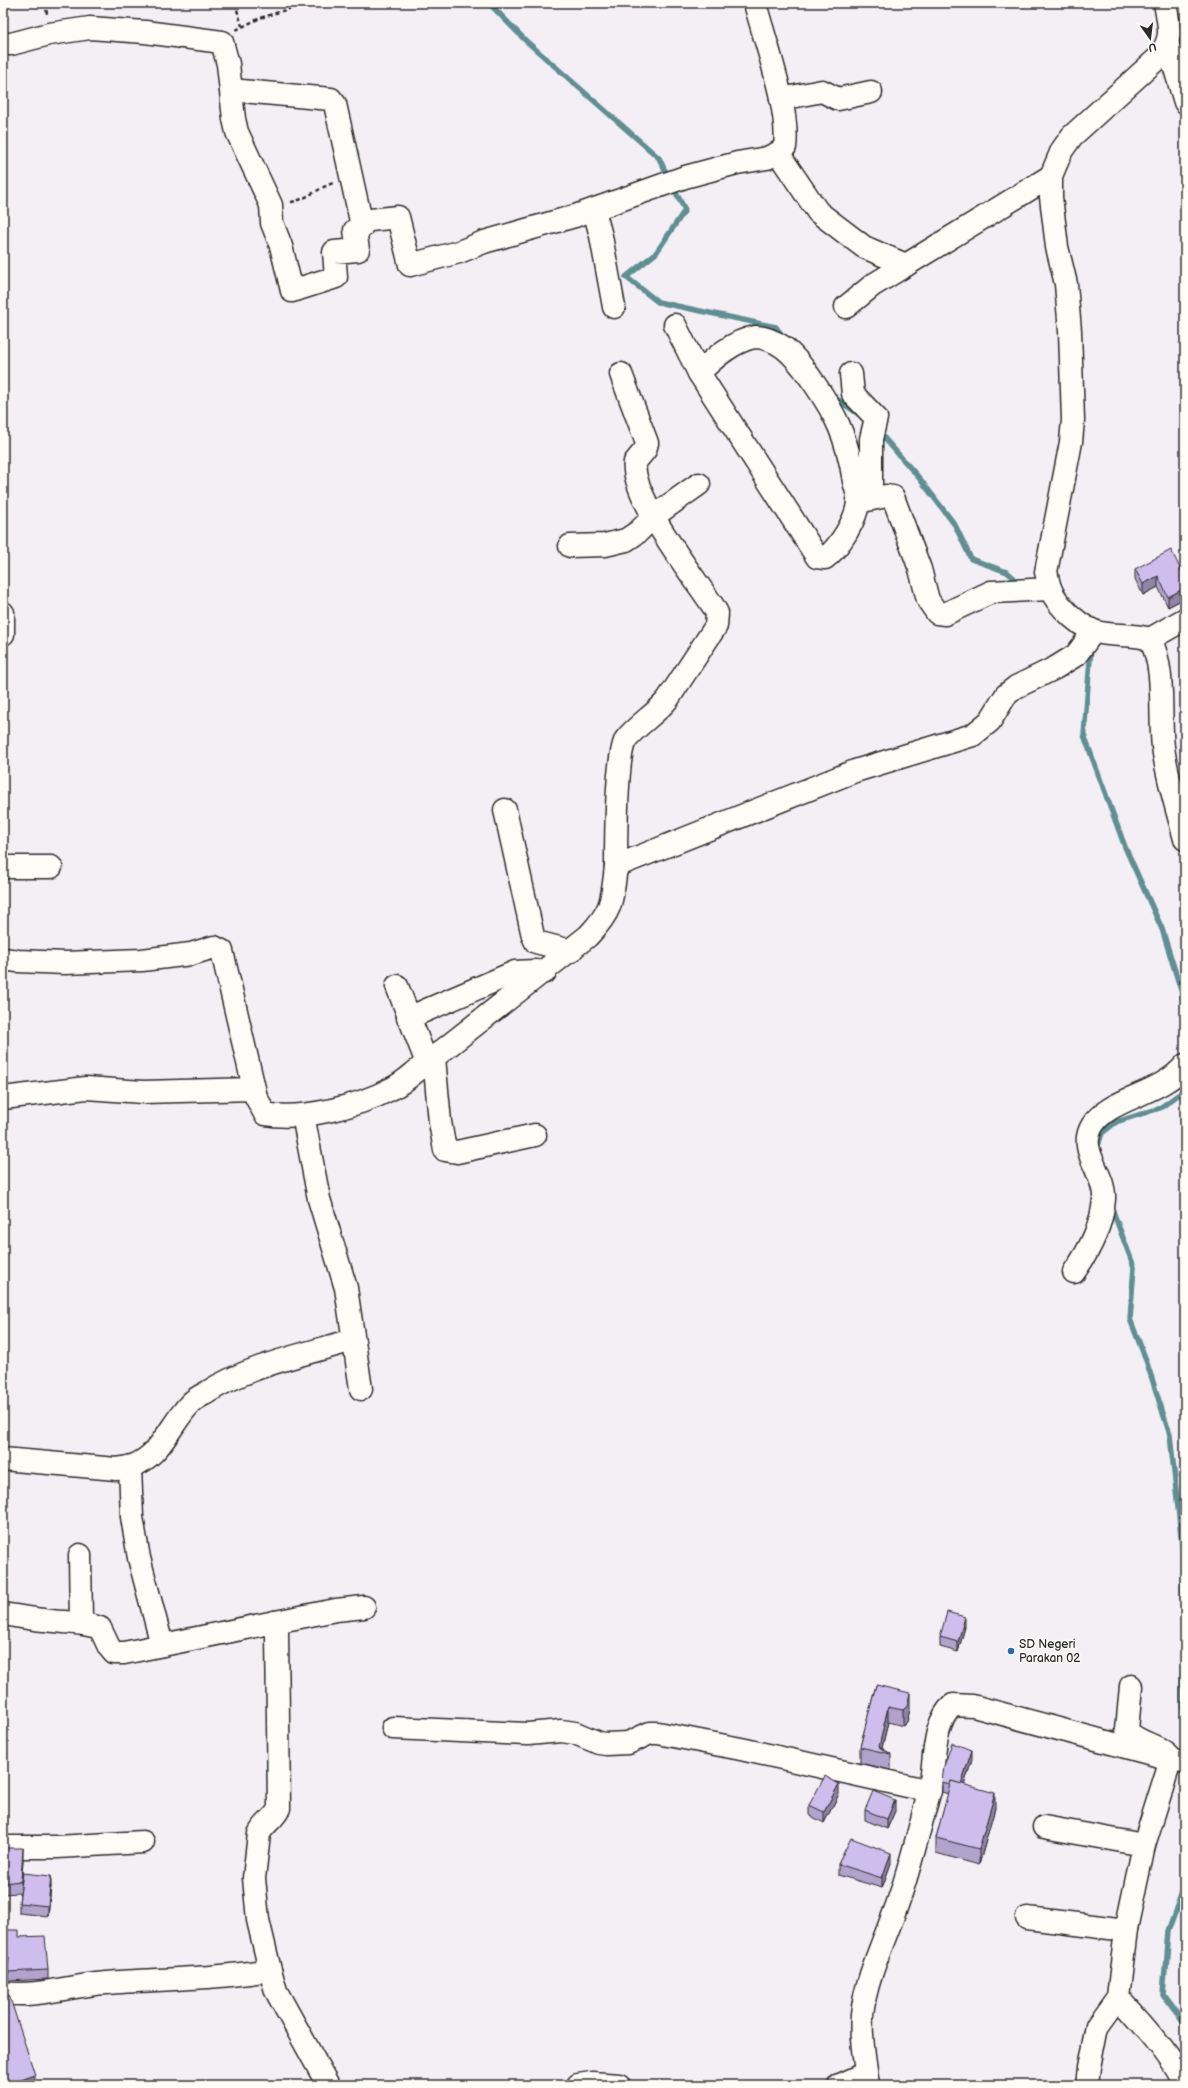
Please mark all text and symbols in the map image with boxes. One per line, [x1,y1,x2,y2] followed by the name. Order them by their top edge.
[1130,18,1170,58] north arrow
[1147,40,1158,55] text: U
[1019,1637,1080,1666] place label: SD Negeri Parakan 02
[1006,1646,1016,1656] marker: SD Negeri Parakan 02

